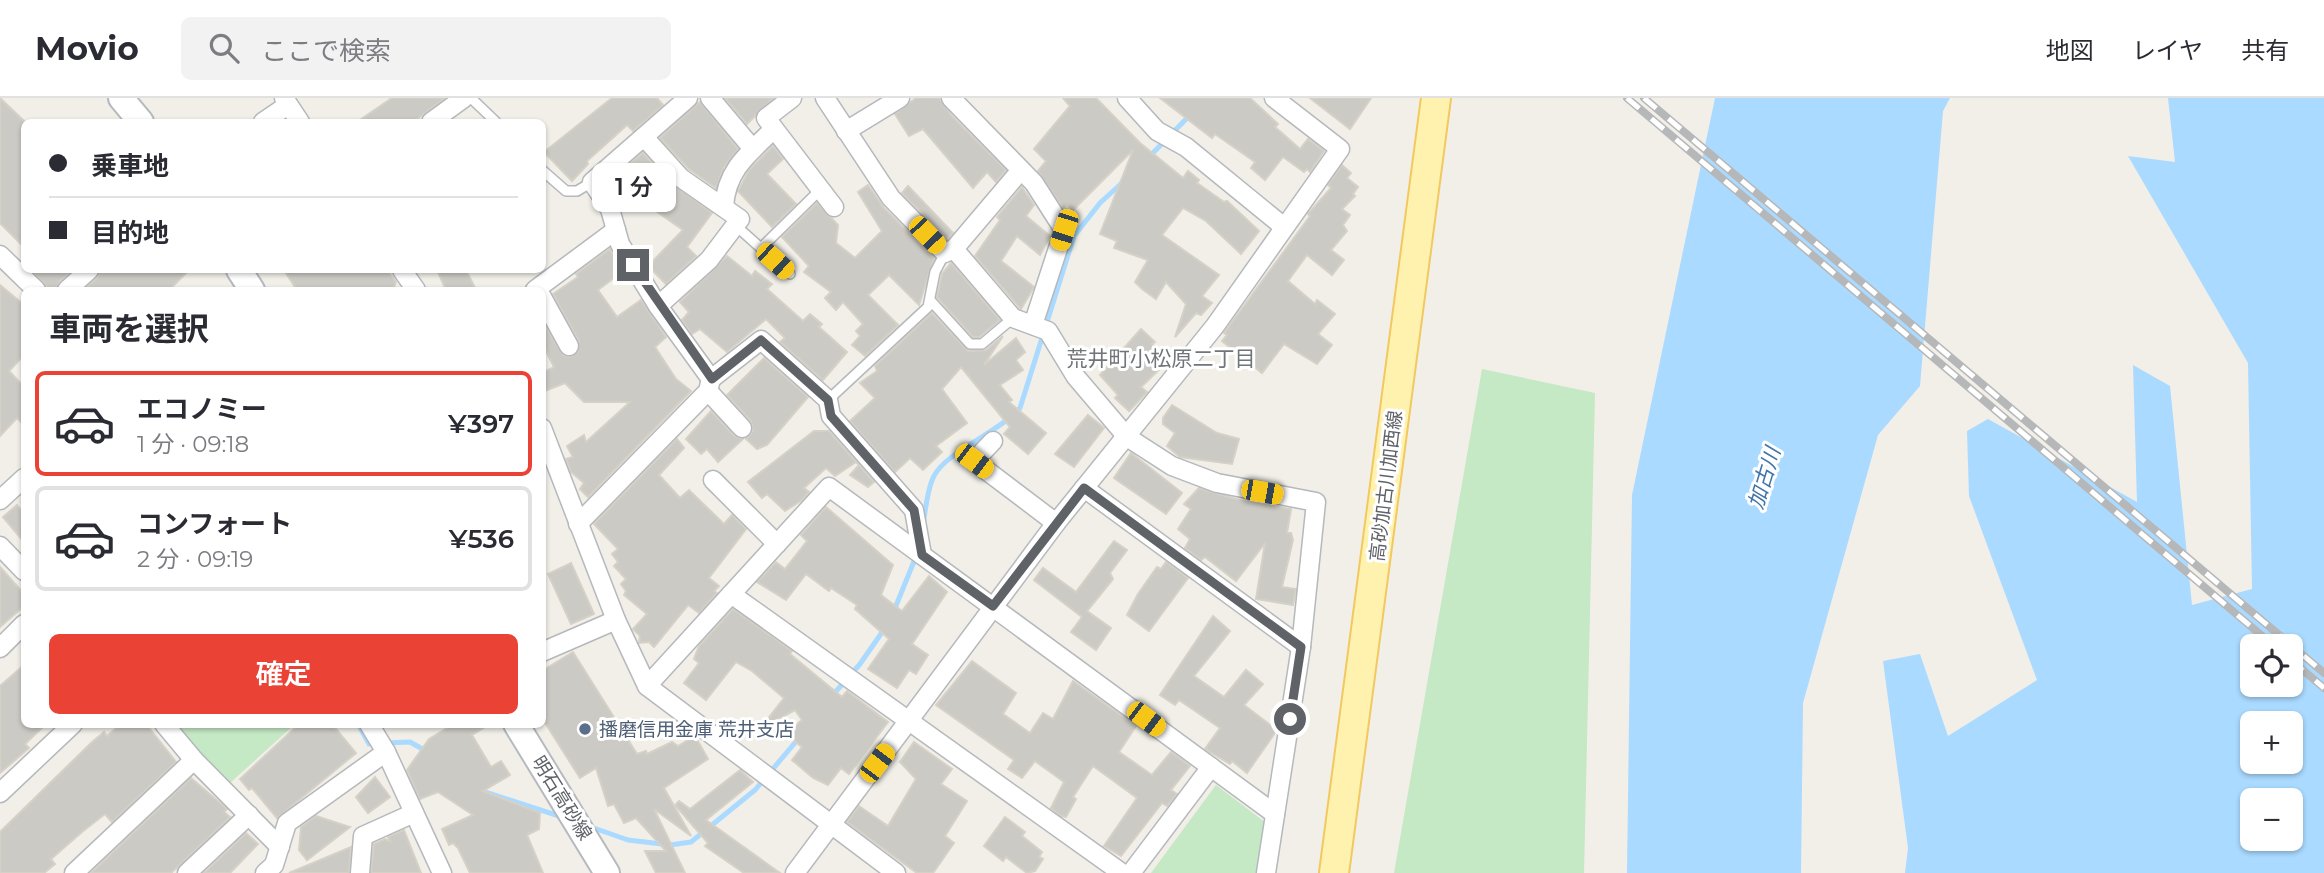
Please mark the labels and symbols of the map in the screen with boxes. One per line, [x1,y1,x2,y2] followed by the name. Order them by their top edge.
[591,164,675,212] callout: 1 分
[1048,207,1081,253] car
[905,213,950,257] car
[753,239,798,283] car
[617,249,649,281] route end
[1067,346,1256,371] district label: 荒井町小松原二丁目
[1365,409,1407,563] street label: 高砂加古川加西線
[951,440,998,482] car
[1743,442,1786,512] water label: 加古川
[1240,478,1285,506] car
[1123,698,1170,740] car
[1274,703,1306,735] route start
[599,718,794,741] place label: 播磨信用金庫 荒井支店
[577,721,593,737] marker: 播磨信用金庫 荒井支店
[856,740,899,786] car
[527,752,597,844] street label: 明石高砂線

